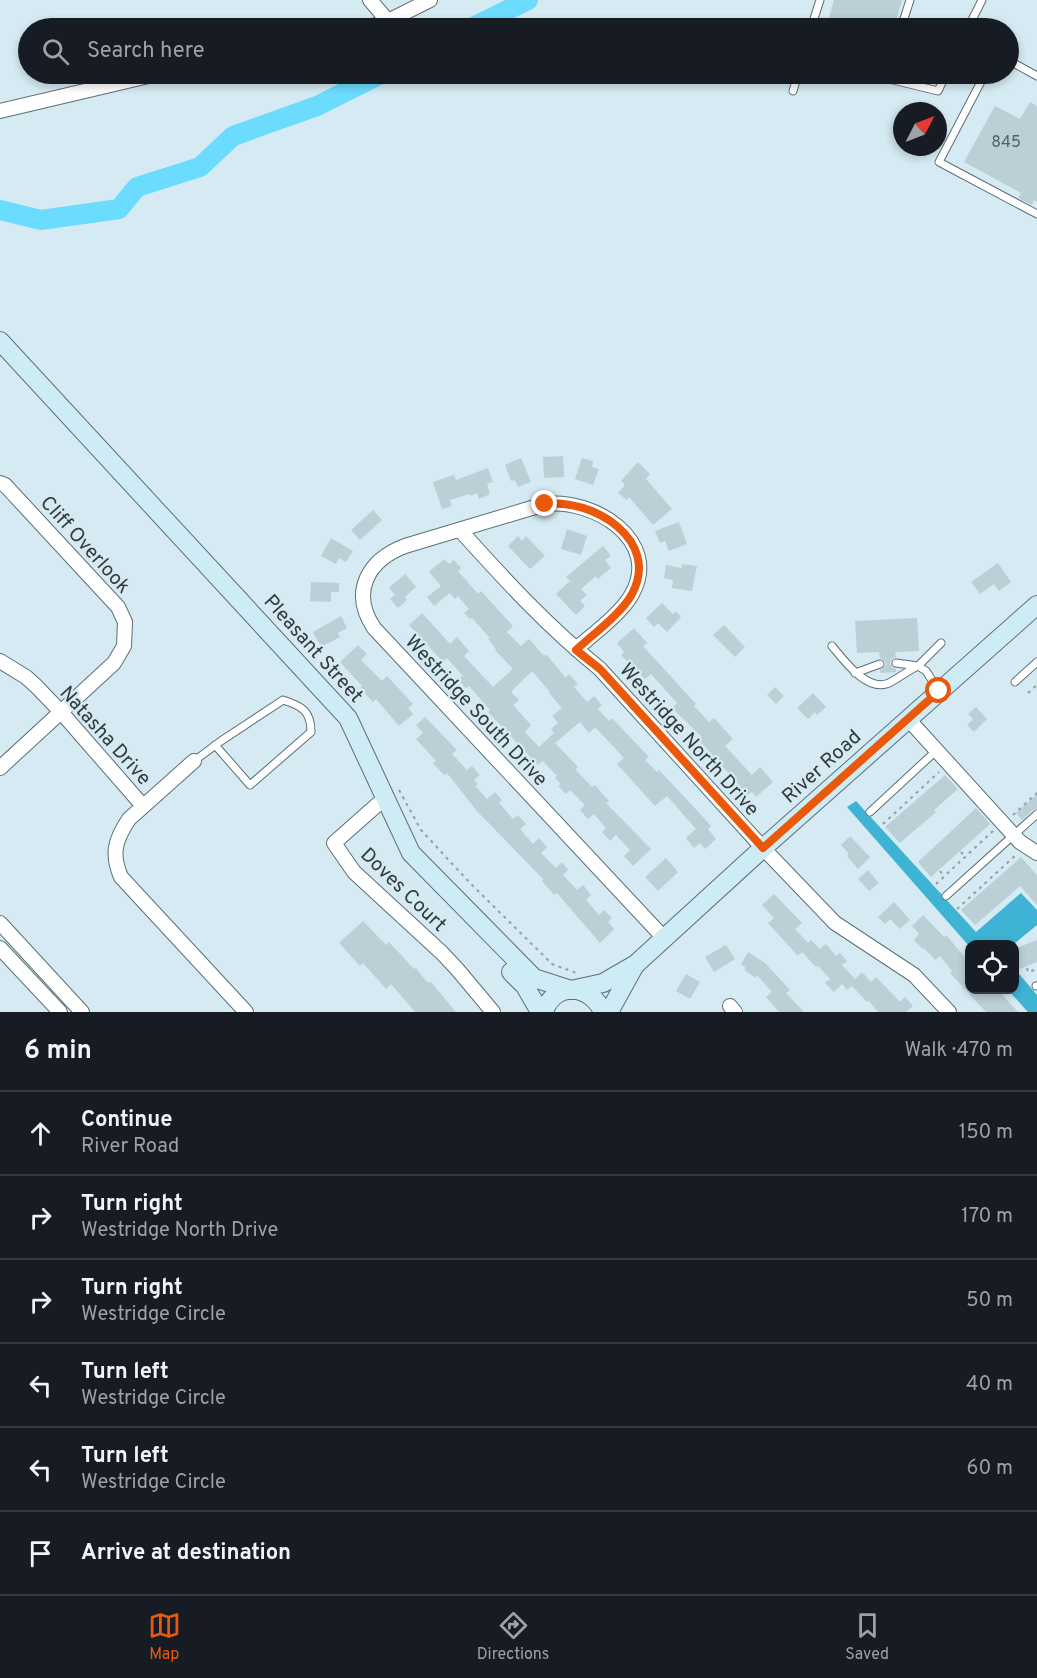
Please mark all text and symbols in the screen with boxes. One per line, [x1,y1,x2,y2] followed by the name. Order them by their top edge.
[18,18,1019,84] search box
[39,35,72,68] icon: search
[87,38,205,65] text: Search here
[893,102,947,156] north arrow
[991,133,1021,153] house number: 845
[531,490,557,516] route end
[34,491,135,600] street label: Cliff Overlook
[257,590,368,709] street label: Pleasant Street
[398,630,553,793] street label: Westridge South Drive
[613,658,764,822] street label: Westridge North Drive
[925,677,951,703] route start
[53,681,156,791] street label: Natasha Drive
[777,725,868,810] street label: River Road
[354,843,451,938] street label: Doves Court
[965,940,1019,994] map controls
[965,940,1019,994] button: locate
[24,1035,92,1068] text: 6 min
[904,1038,1013,1064] text: Walk · 470 m
[81,1107,172,1134] text: Continue
[24,1117,57,1150] icon: ahead
[959,1120,1013,1146] text: 150 m
[81,1134,179,1160] text: River Road
[81,1191,183,1218] text: Turn right
[24,1201,57,1234] icon: right
[961,1204,1013,1230] text: 170 m
[81,1218,278,1244] text: Westridge North Drive
[81,1275,183,1302] text: Turn right
[24,1285,57,1318] icon: right
[966,1288,1013,1314] text: 50 m
[81,1302,226,1328] text: Westridge Circle
[81,1359,169,1386] text: Turn left
[24,1369,57,1402] icon: left
[966,1372,1013,1398] text: 40 m
[81,1386,226,1412] text: Westridge Circle
[81,1443,169,1470] text: Turn left
[24,1453,57,1486] icon: left
[967,1456,1013,1482] text: 60 m
[81,1470,226,1496] text: Westridge Circle
[24,1537,57,1570] icon: arrive
[81,1540,291,1567] text: Arrive at destination
[148,1609,181,1665] tab: Map
[477,1609,549,1665] tab: Directions
[845,1609,889,1665] tab: Saved

